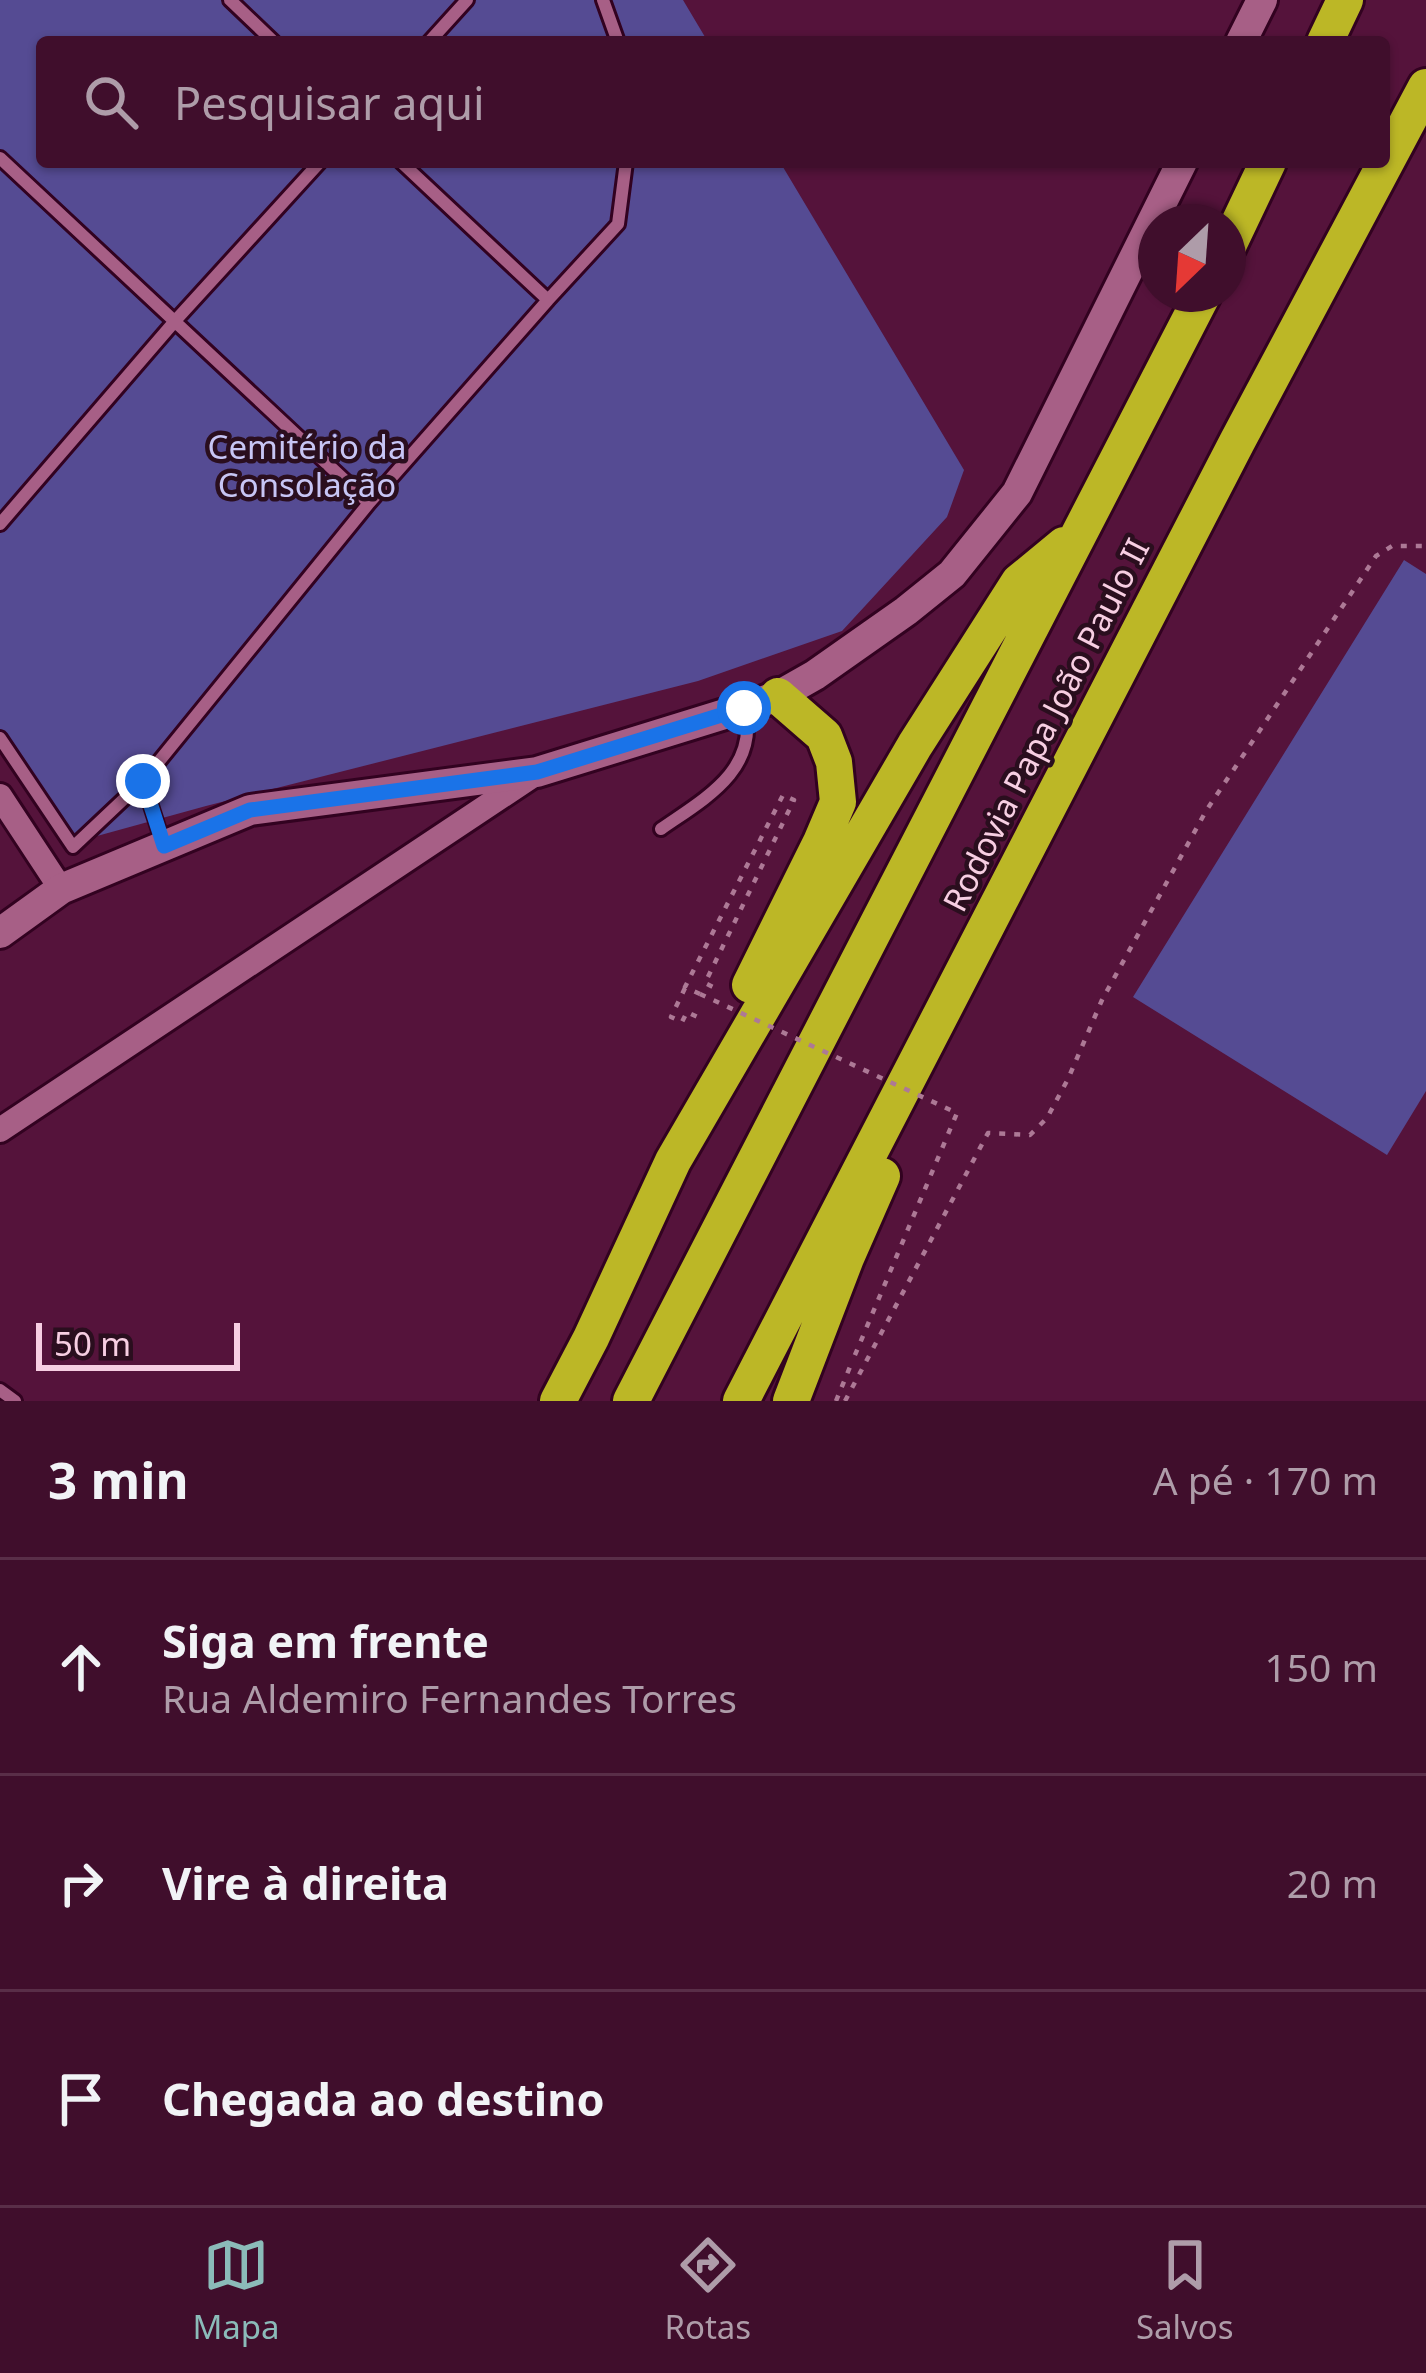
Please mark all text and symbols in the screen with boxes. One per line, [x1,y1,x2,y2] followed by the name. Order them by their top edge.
[36,36,1390,168] search box
[78,69,144,135] icon: search
[174,72,485,133] text: Pesquisar aqui
[1138,204,1246,312] north arrow
[208,424,406,507] park label: Cemitério da Consolação
[932,531,1159,919] street label: Rodovia Papa João Paulo II
[717,681,771,735] route start
[116,754,170,808] route end
[36,1317,240,1370] scale bar
[54,1321,131,1366] text: 50 m
[48,1444,189,1514] text: 3 min
[1153,1453,1378,1506] text: A pé · 170 m
[162,1610,489,1671] text: Siga em frente
[48,1634,114,1700] icon: ahead
[1264,1640,1378,1693] text: 150 m
[162,1671,737,1724] text: Rua Aldemiro Fernandes Torres
[48,1850,114,1916] icon: right
[162,1852,449,1913] text: Vire à direita
[1287,1856,1378,1909] text: 20 m
[48,2066,114,2132] icon: arrive
[162,2068,605,2129] text: Chegada ao destino
[192,2232,280,2349] tab: Mapa
[664,2232,751,2349] tab: Rotas
[1136,2232,1234,2349] tab: Salvos

